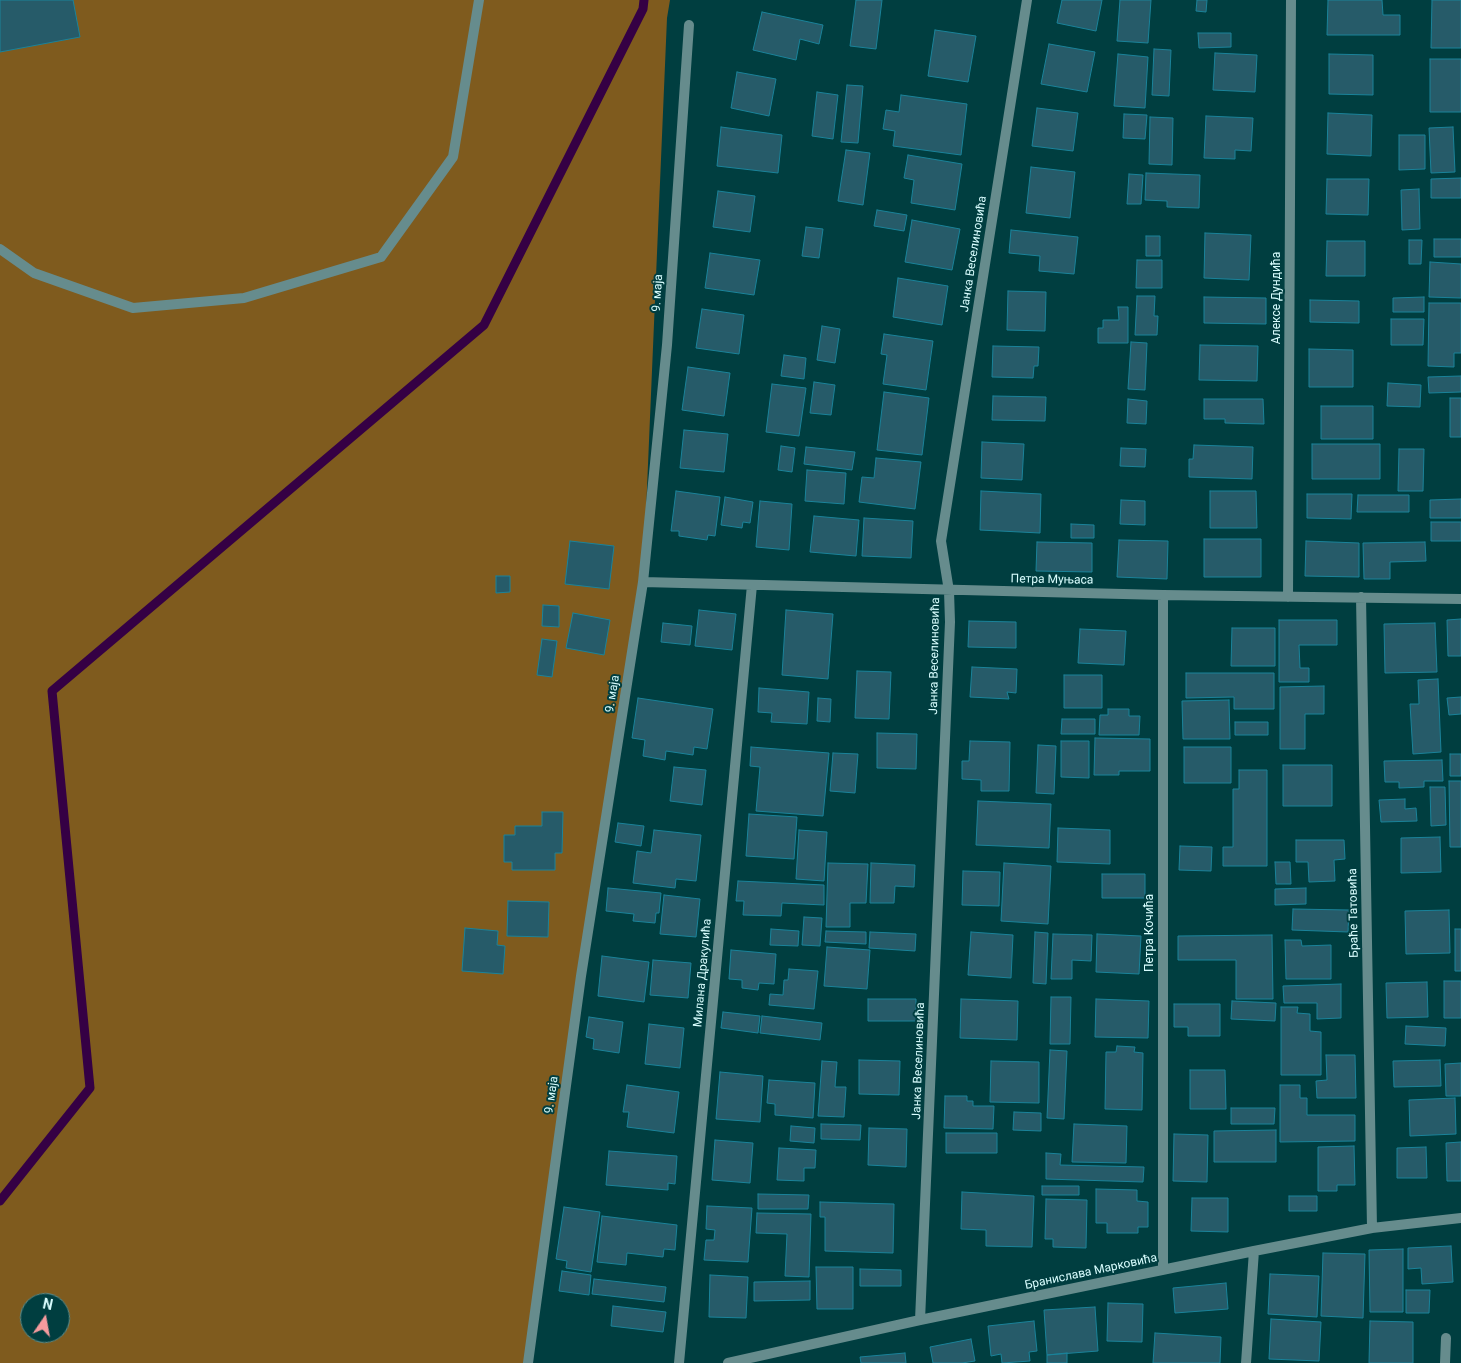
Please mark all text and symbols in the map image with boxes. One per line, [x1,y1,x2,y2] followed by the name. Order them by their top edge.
[958,195,990,313] street label: Јанка Веселиновића
[1270,252,1284,344] street label: Алексе Дундића
[650,274,666,312] street label: 9. маја
[1011,572,1093,588] street label: Петра Муњаса
[927,597,943,715] street label: Јанка Веселиновића
[603,674,623,714] street label: 9. маја
[1346,868,1362,958] street label: Браће Татовића
[1143,894,1157,972] street label: Петра Кочића
[691,918,715,1028] street label: Милана Дракулића
[910,1002,928,1120] street label: Јанка Веселиновића
[542,1075,562,1115] street label: 9. маја
[1024,1251,1158,1293] street label: Бранислава Марковића
[20,1293,70,1343] north arrow
[41,1295,54,1313] text: N

